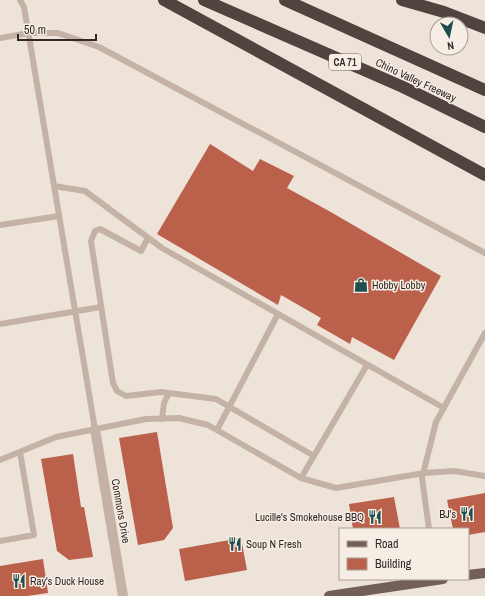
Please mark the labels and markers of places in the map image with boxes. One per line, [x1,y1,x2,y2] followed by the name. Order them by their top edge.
[353,277,369,293] shop icon: Hobby Lobby
[372,278,426,292] place label: Hobby Lobby
[459,506,475,522] restaurant icon: BJ's
[439,507,456,521] place label: BJ's
[367,509,383,525] restaurant icon: Lucille's Smokehouse BBQ
[255,510,364,524] place label: Lucille's Smokehouse BBQ
[227,536,243,552] restaurant icon: Soup N Fresh
[246,537,302,551] place label: Soup N Fresh
[11,573,27,589] restaurant icon: Ray's Duck House
[30,574,104,588] place label: Ray's Duck House

